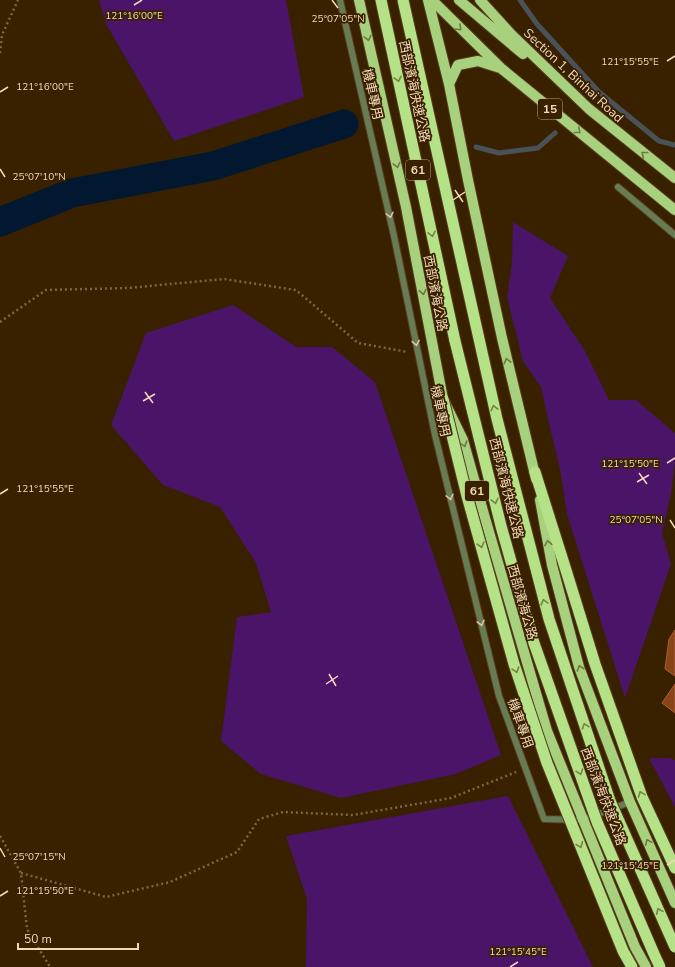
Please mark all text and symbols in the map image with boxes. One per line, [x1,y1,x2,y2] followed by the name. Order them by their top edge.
[105,9,163,23] text: 121°16'00"E
[311,12,365,26] text: 25°07'05"N
[454,23,462,30] one-way arrow
[519,25,627,127] street label: Section 1, Binhai Road
[363,35,371,41] one-way arrow
[394,38,434,144] street label: 西部濱海快速公路
[601,55,659,69] text: 121°15'55"E
[357,67,387,122] street label: 機車專用
[394,76,402,82] one-way arrow
[16,80,74,94] text: 121°16'00"E
[538,99,562,119] road number: 15
[574,127,581,134] one-way arrow
[642,152,649,159] one-way arrow
[406,160,430,180] road number: 61
[392,162,400,168] one-way arrow
[12,170,66,184] text: 25°07'10"N
[385,212,393,218] one-way arrow
[427,230,435,237] one-way arrow
[419,253,451,333] street label: 西部濱海公路
[418,289,426,295] one-way arrow
[411,339,420,346] one-way arrow
[504,358,512,364] one-way arrow
[426,384,454,439] street label: 機車專用
[491,405,499,412] one-way arrow
[485,436,527,541] street label: 西部濱海快速公路
[459,440,468,447] one-way arrow
[601,457,659,471] text: 121°15'50"E
[465,481,489,501] road number: 61
[16,482,74,496] text: 121°15'55"E
[445,494,453,500] one-way arrow
[490,497,499,504] one-way arrow
[609,513,663,527] text: 25°07'05"N
[544,540,552,546] one-way arrow
[476,542,484,549] one-way arrow
[503,562,541,642] street label: 西部濱海公路
[541,599,549,605] one-way arrow
[476,619,485,626] one-way arrow
[577,665,585,672] one-way arrow
[511,667,520,674] one-way arrow
[503,696,537,751] street label: 機車專用
[581,722,589,729] one-way arrow
[576,745,630,848] street label: 西部濱海快速公路
[575,768,583,775] one-way arrow
[638,791,646,798] one-way arrow
[645,838,653,846] one-way arrow
[575,842,583,849] one-way arrow
[12,850,66,864] text: 25°07'15"N
[601,859,659,873] text: 121°15'45"E
[16,884,74,898] text: 121°15'50"E
[656,908,664,916] one-way arrow
[18,925,138,951] scale bar
[24,931,52,947] text: 50 m
[489,945,547,959] text: 121°15'45"E

